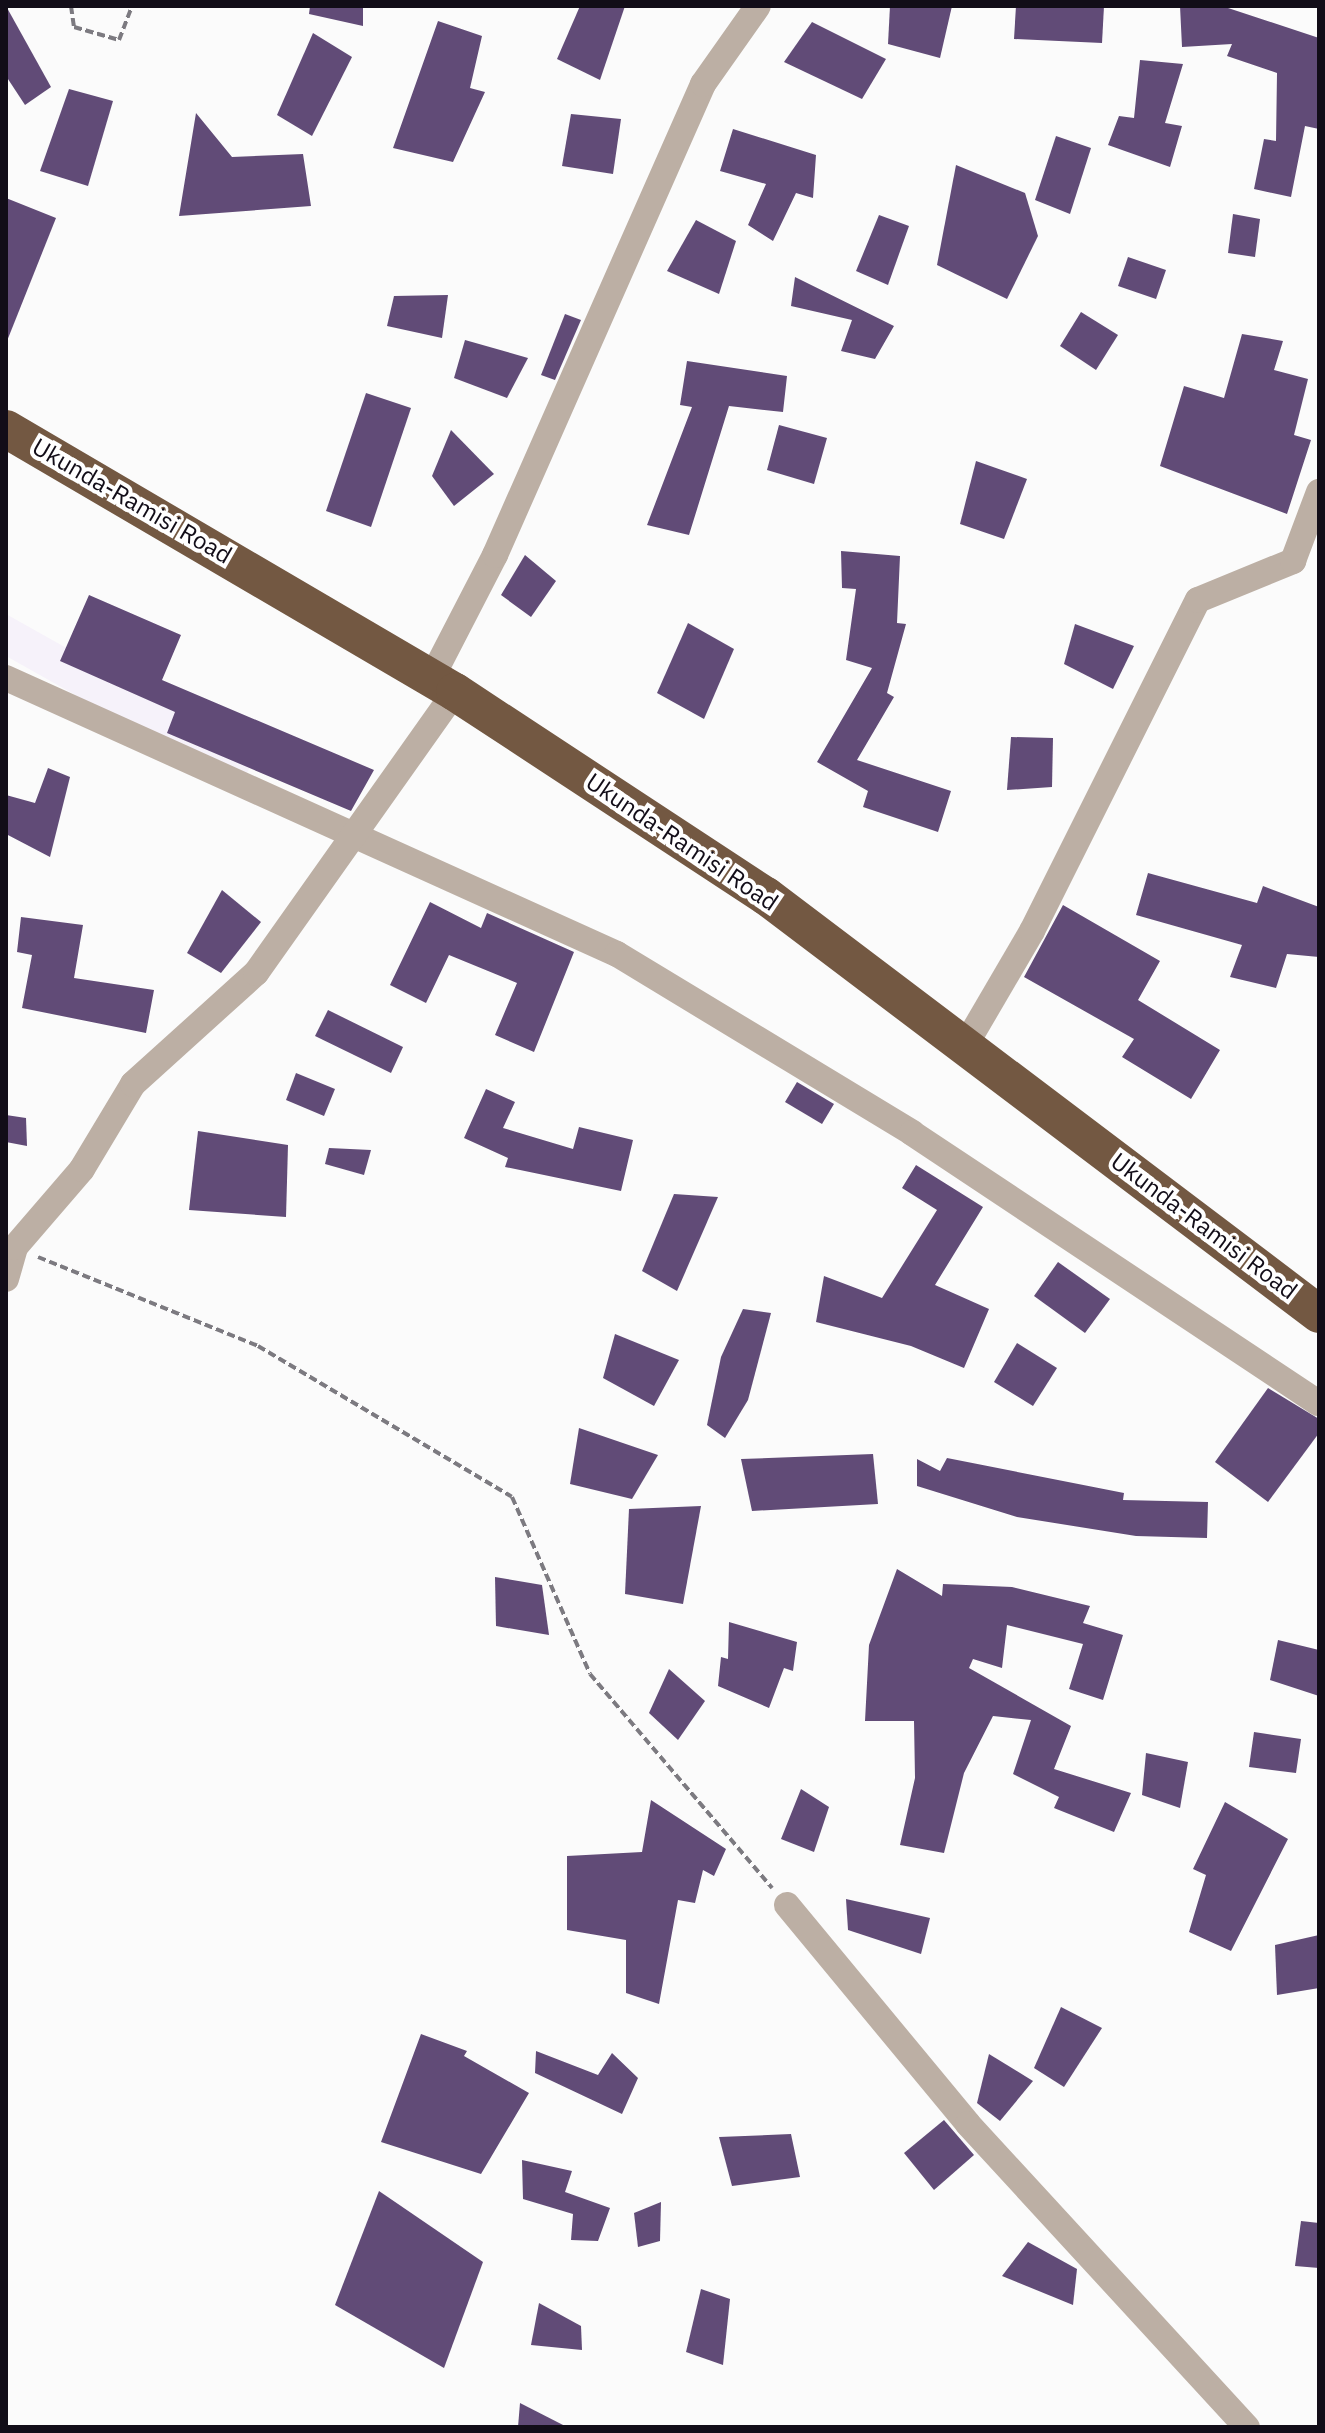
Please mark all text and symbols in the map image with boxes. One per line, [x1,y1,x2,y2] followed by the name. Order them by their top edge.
[27,432,237,570] street label: Ukunda-Ramisi Road
[580,767,784,917] street label: Ukunda-Ramisi Road
[1105,1147,1303,1305] street label: Ukunda-Ramisi Road

